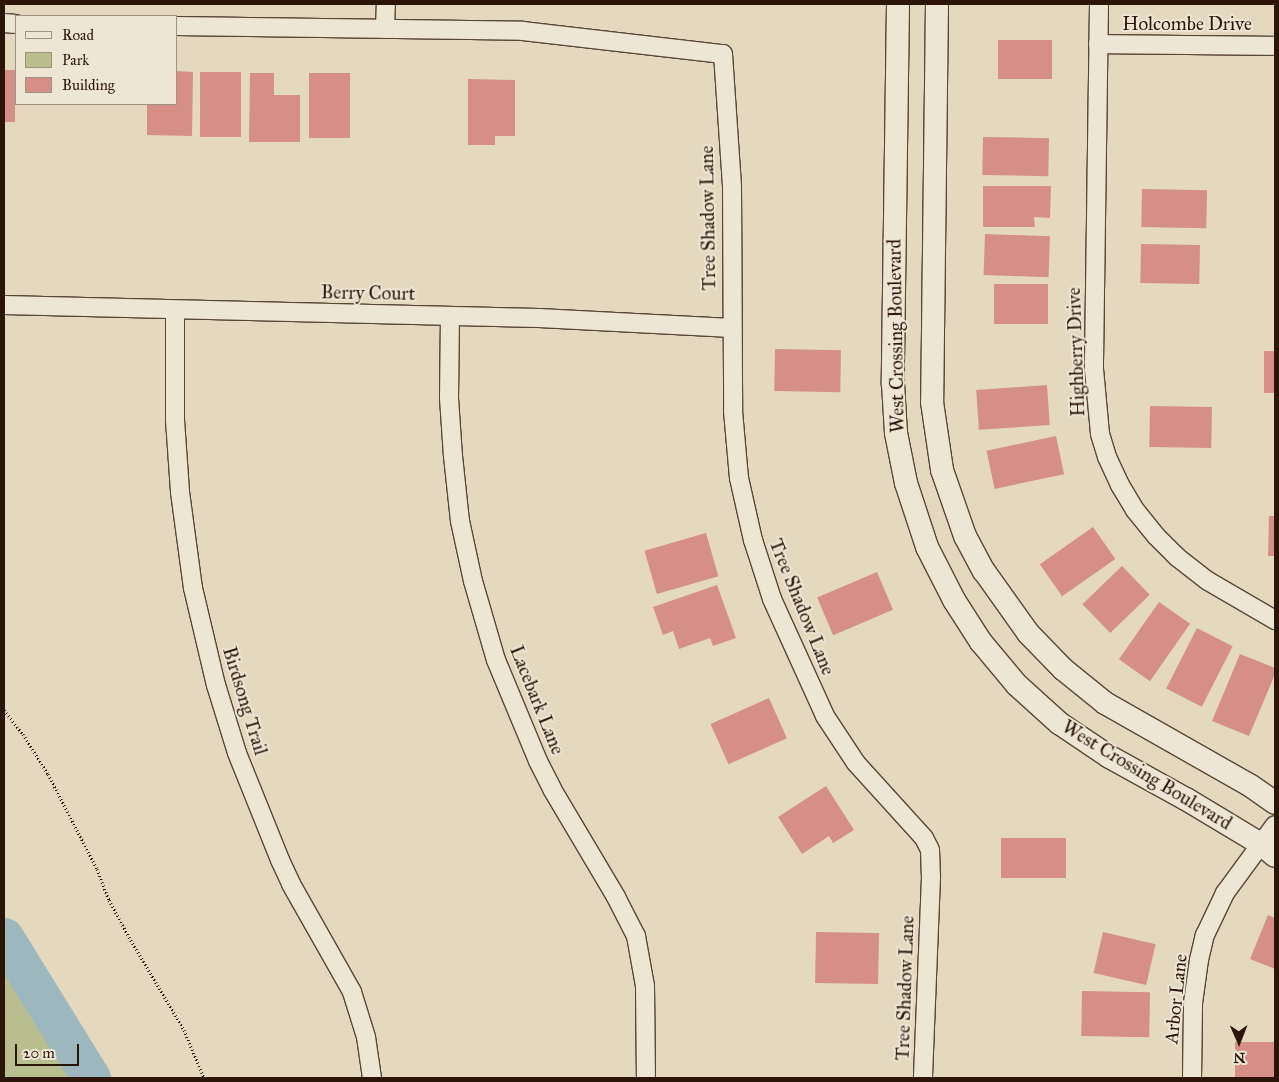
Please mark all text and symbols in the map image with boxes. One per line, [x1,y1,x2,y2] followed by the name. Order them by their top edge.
[1122,13,1252,35] street label: Holcombe Drive
[15,15,178,105] legend
[62,26,94,44] text: Road
[62,51,89,69] text: Park
[62,76,115,94] text: Building
[695,145,721,291] street label: Tree Shadow Lane
[883,239,909,433] street label: West Crossing Boulevard
[321,281,415,305] street label: Berry Court
[1062,287,1090,417] street label: Highberry Drive
[764,536,840,678] street label: Tree Shadow Lane
[505,642,569,758] street label: Lacebark Lane
[218,644,272,758] street label: Birdsong Trail
[1058,715,1236,835] street label: West Crossing Boulevard
[891,915,919,1061] street label: Tree Shadow Lane
[1160,953,1192,1045] street label: Arbor Lane
[1214,1017,1264,1067] north arrow
[18,1034,81,1066] scale bar
[23,1044,55,1062] text: 20 m
[1233,1049,1245,1066] text: N

